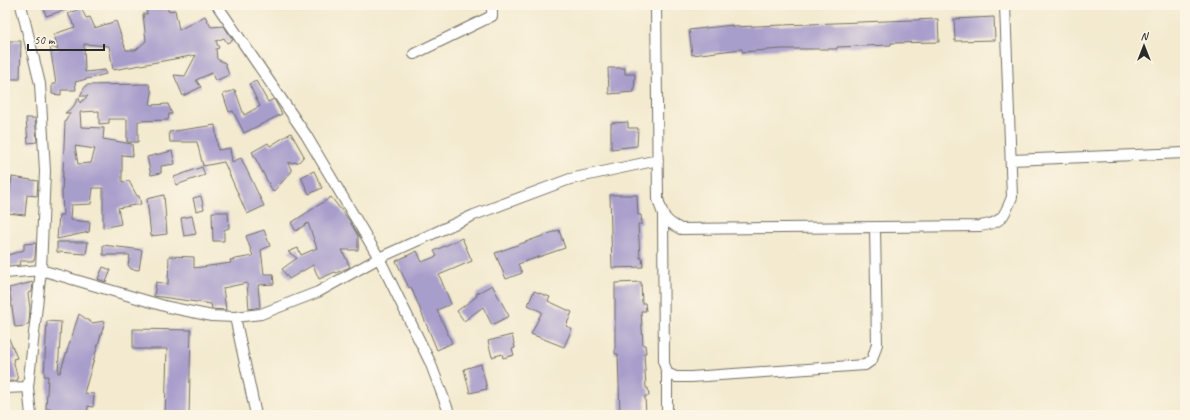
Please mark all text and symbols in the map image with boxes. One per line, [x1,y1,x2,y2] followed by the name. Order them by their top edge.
[28,26,104,52] scale bar
[1124,26,1164,66] north arrow
[1141,29,1150,43] text: N
[34,32,56,48] text: 50 m

